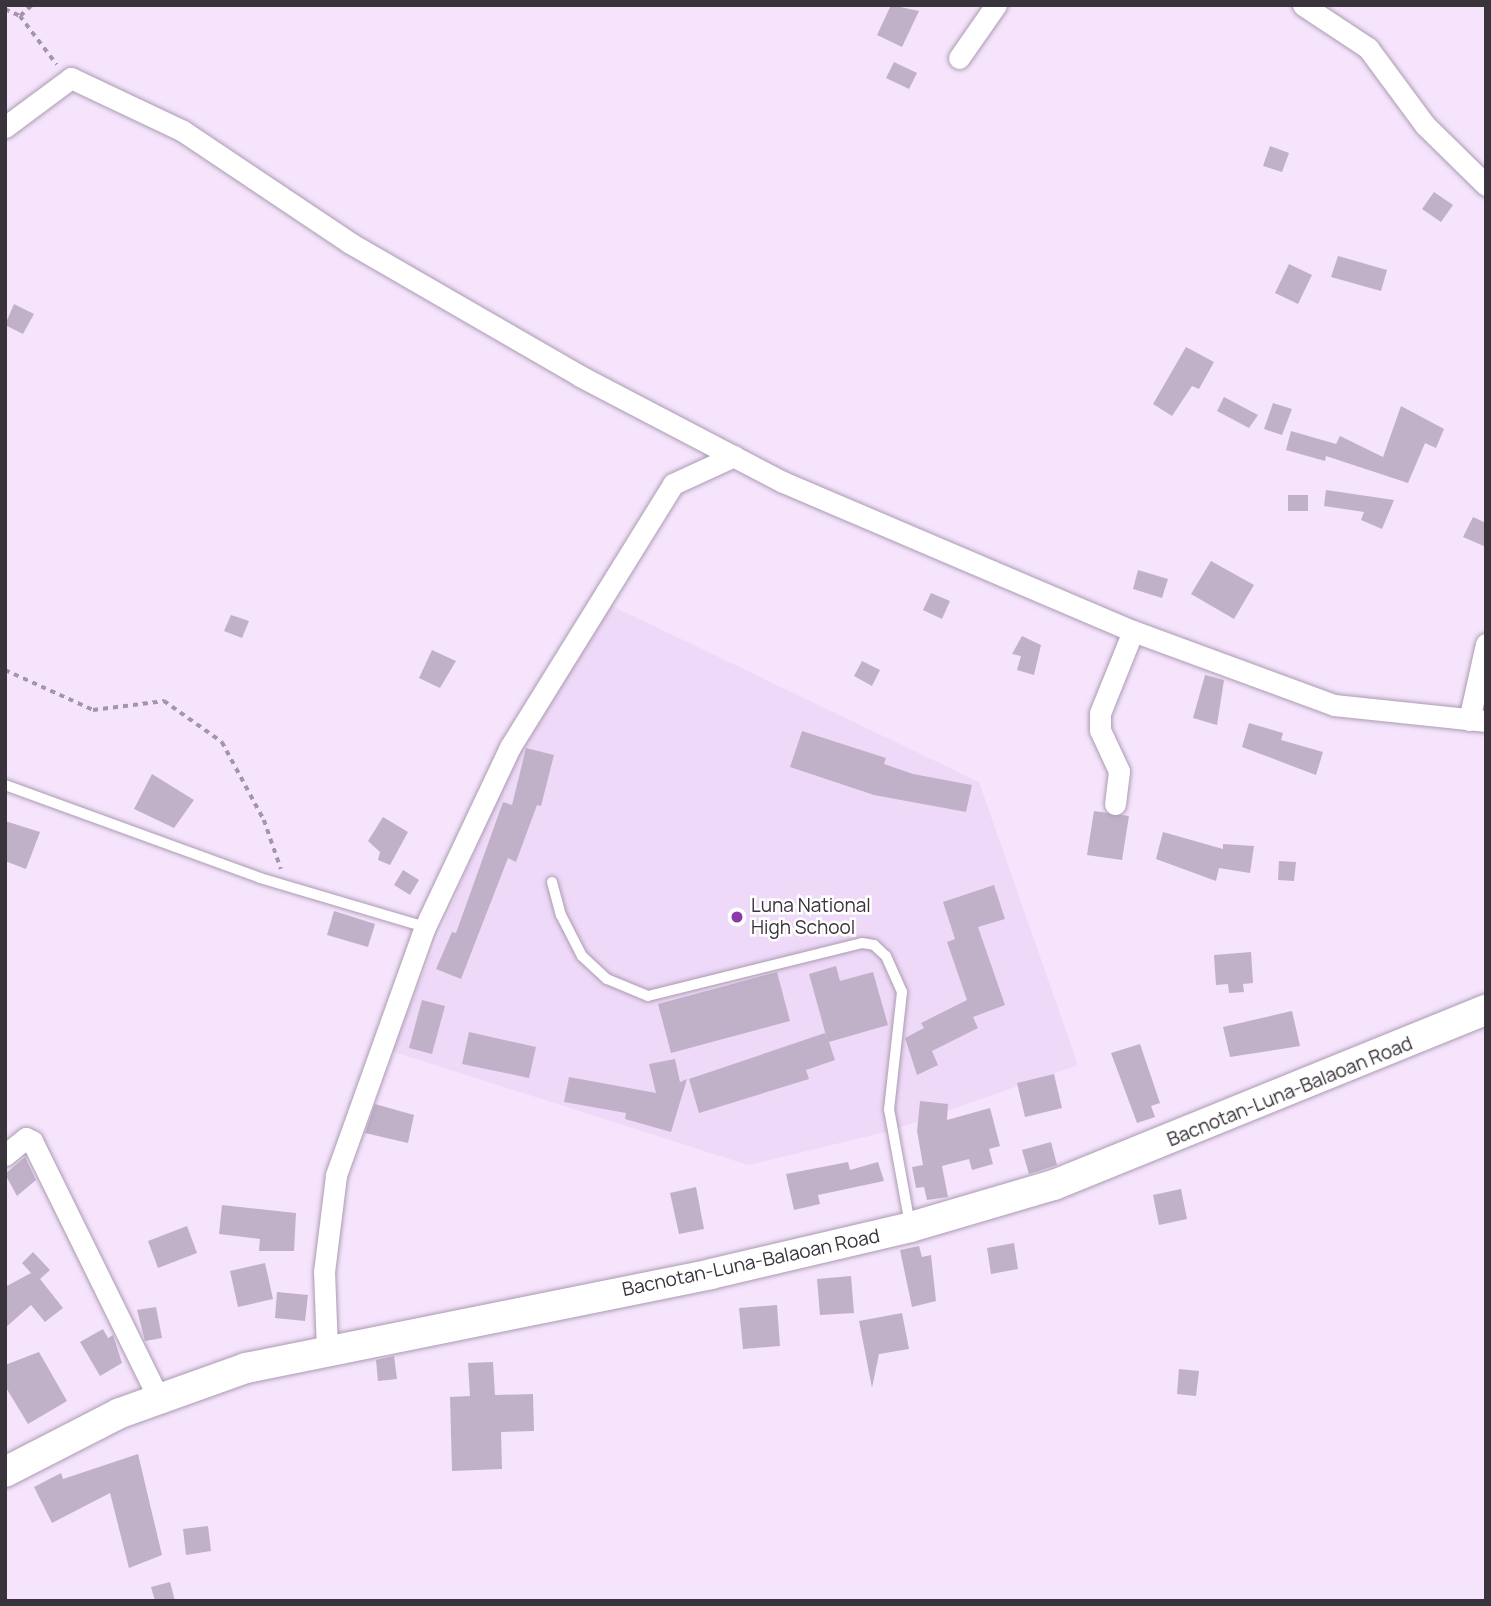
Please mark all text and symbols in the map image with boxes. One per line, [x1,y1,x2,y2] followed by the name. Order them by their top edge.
[751,895,871,939] place label: Luna National High School
[729,909,745,925] marker: Luna National High School
[1164,1032,1416,1152] street label: Bacnotan-Luna-Balaoan Road
[620,1225,882,1301] street label: Bacnotan-Luna-Balaoan Road

